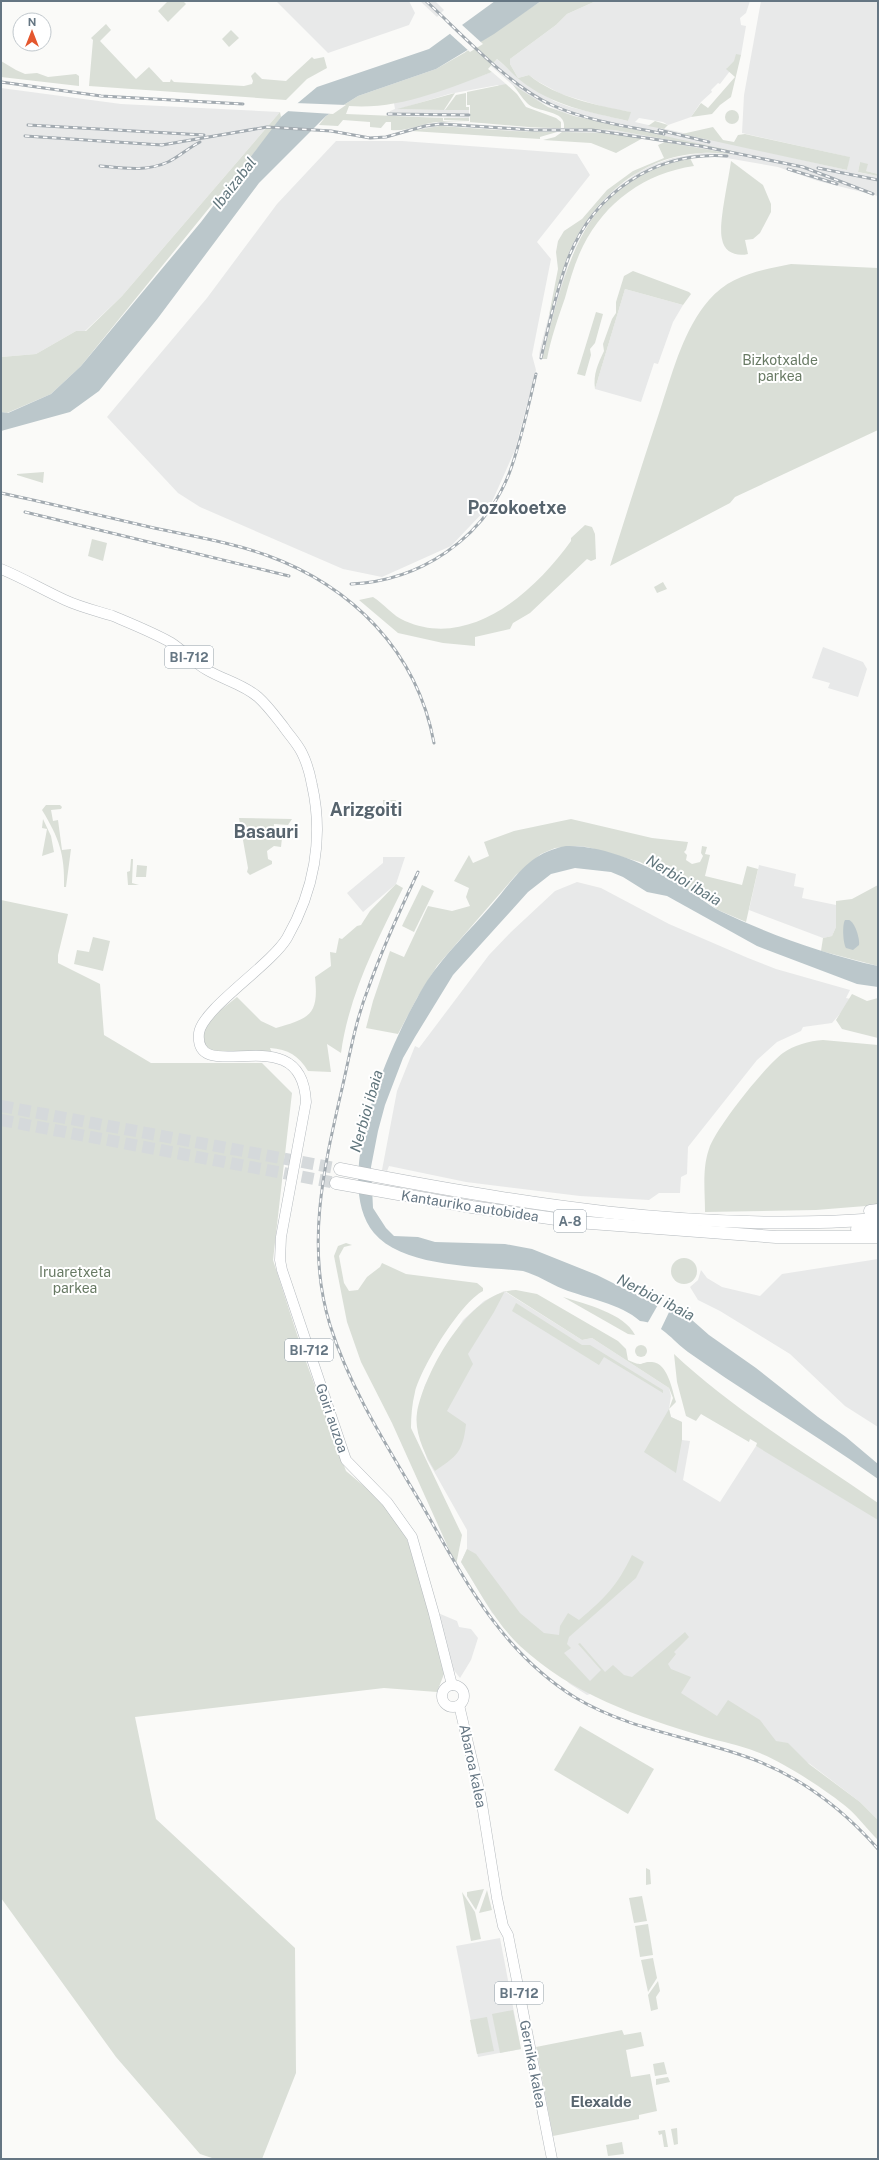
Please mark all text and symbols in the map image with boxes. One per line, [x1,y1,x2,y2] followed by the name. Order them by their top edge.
[12,12,52,52] north arrow
[28,16,36,28] text: N
[209,154,259,212] water label: Ibaizabal
[742,352,818,384] park label: Bizkotxalde parkea
[467,497,567,518] district label: Pozokoetxe
[165,646,213,668] road number: BI-712
[330,799,402,820] district label: Arizgoiti
[233,821,299,842] district label: Basauri
[643,851,725,909] water label: Nerbioi ibaia
[346,1068,386,1154] water label: Nerbioi ibaia
[400,1187,540,1225] street label: Kantauriko autobidea
[554,1210,586,1232] road number: A-8
[39,1264,111,1296] park label: Iruaretxeta parkea
[614,1270,698,1324] water label: Nerbioi ibaia
[285,1339,333,1361] road number: BI-712
[313,1381,351,1455] street label: Goiri auzoa
[456,1723,490,1809] street label: Abaroa kalea
[495,1982,543,2004] road number: BI-712
[517,2019,549,2109] street label: Gernika kalea
[570,2093,632,2110] district label: Elexalde

